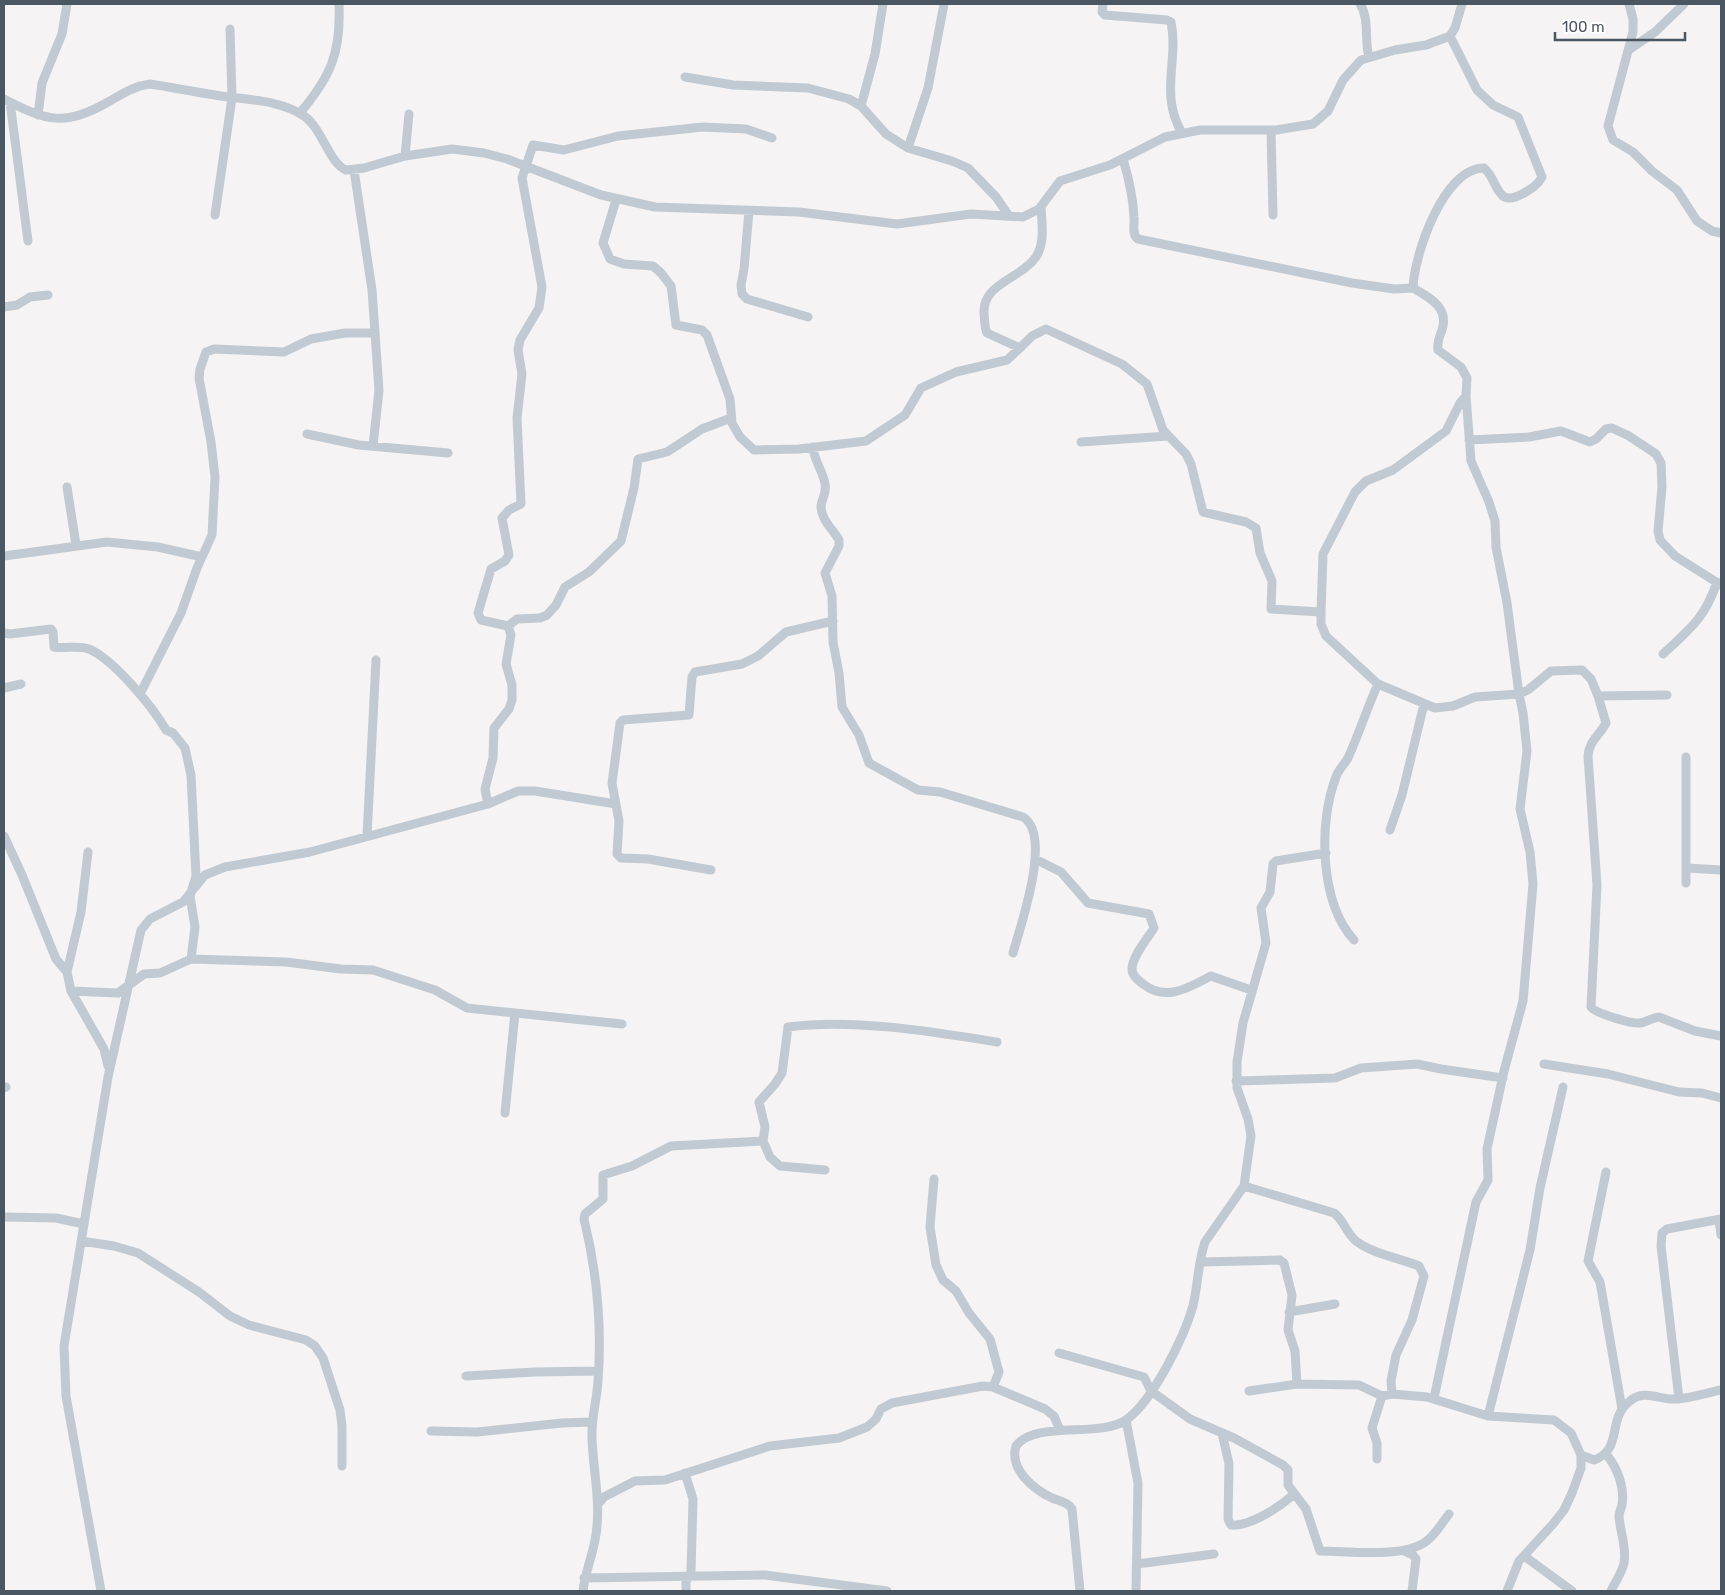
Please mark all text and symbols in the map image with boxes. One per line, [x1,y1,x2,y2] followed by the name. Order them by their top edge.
[1555,10,1685,42] scale bar
[1562,18,1604,36] text: 100 m

